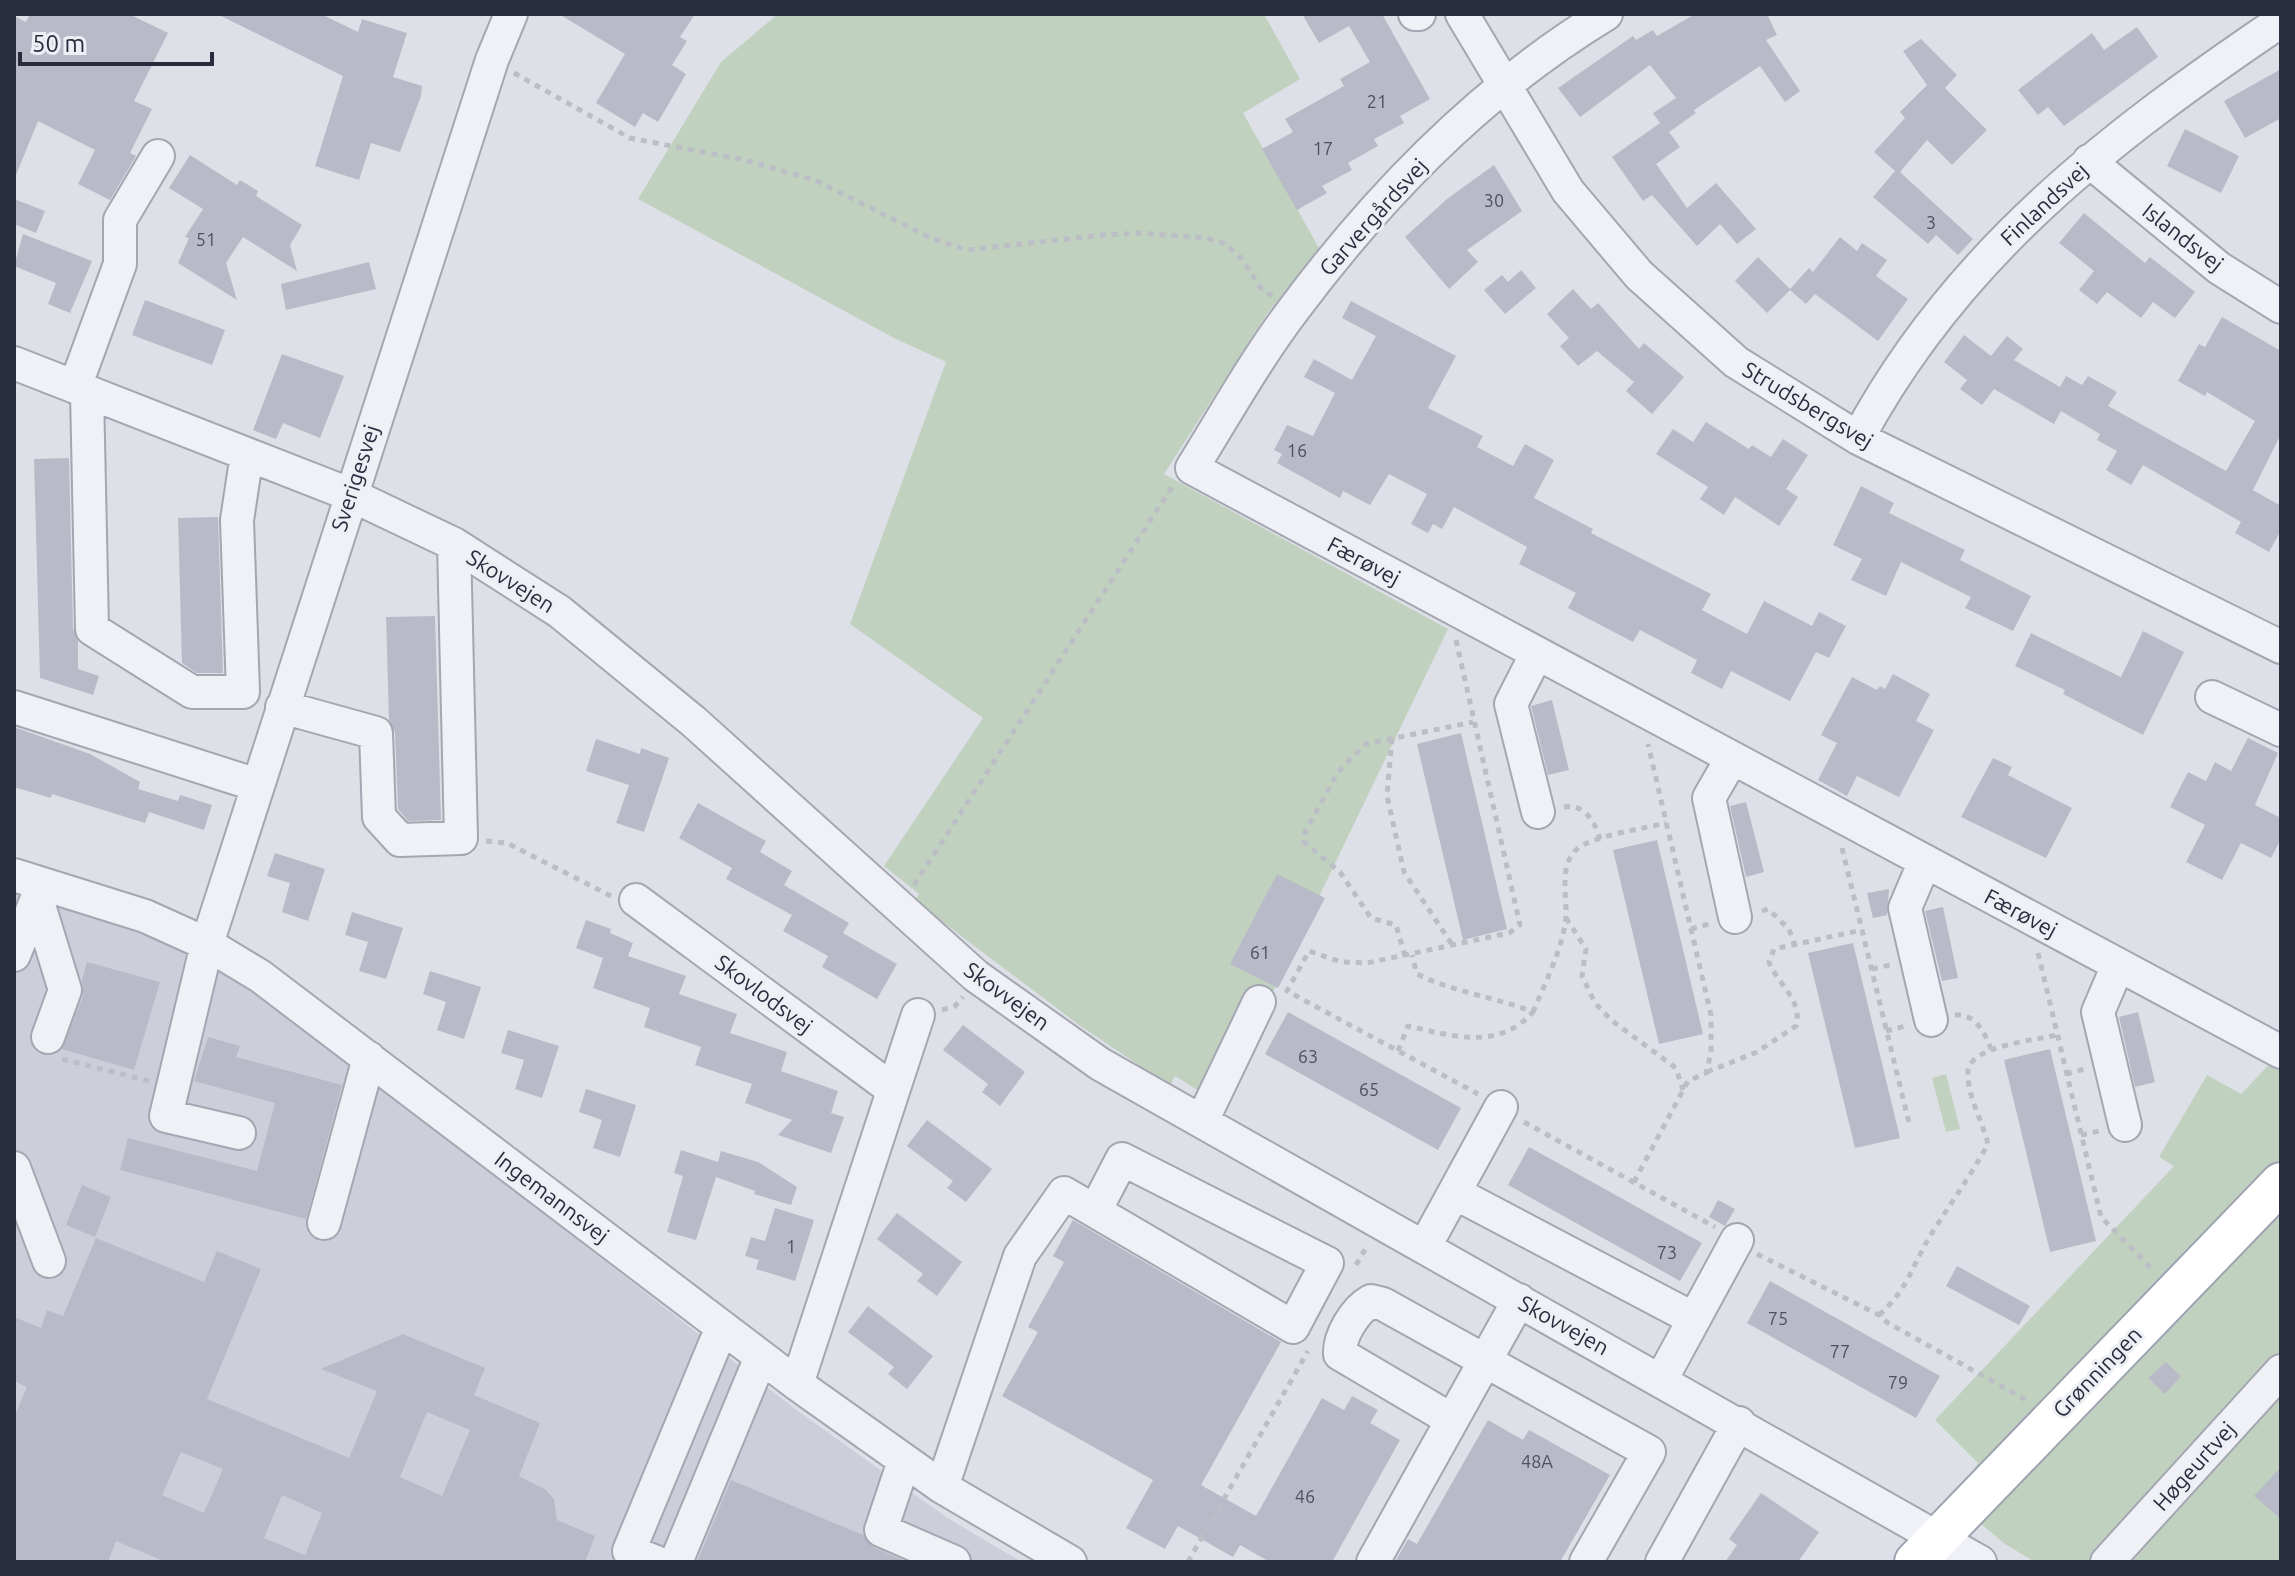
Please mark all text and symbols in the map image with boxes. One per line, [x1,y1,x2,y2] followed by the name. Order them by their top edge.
[20,16,212,66] scale bar
[32,30,85,57] text: 50 m
[1367,91,1387,111] house number: 21
[1313,138,1333,158] house number: 17
[1314,153,1432,280] street label: Garvergårdsvej
[1995,157,2092,250] street label: Finlandsvej
[1484,190,1504,210] house number: 30
[2138,197,2229,276] street label: Islandsvej
[1926,212,1936,232] house number: 3
[196,229,216,249] house number: 51
[1739,356,1878,453] street label: Strudsbergsvej
[326,422,383,534] street label: Sverigesvej
[1287,440,1307,460] house number: 16
[1324,531,1405,590] street label: Færøvej
[463,544,560,617] street label: Skovvejen
[1981,883,2062,942] street label: Færøvej
[1250,942,1270,962] house number: 61
[711,949,818,1038] street label: Skovlodsvej
[960,956,1055,1035] street label: Skovvejen
[1298,1046,1318,1066] house number: 63
[1359,1079,1379,1099] house number: 65
[490,1146,614,1248] street label: Ingemannsvej
[786,1236,796,1256] house number: 1
[1657,1242,1677,1262] house number: 73
[1515,1290,1614,1360] street label: Skovvejen
[1768,1308,1788,1328] house number: 75
[2047,1321,2146,1422] street label: Grønningen
[1830,1341,1850,1361] house number: 77
[1888,1372,1908,1392] house number: 79
[2147,1416,2240,1515] street label: Høgeurtvej
[1521,1451,1553,1471] house number: 48A
[1295,1486,1315,1506] house number: 46

